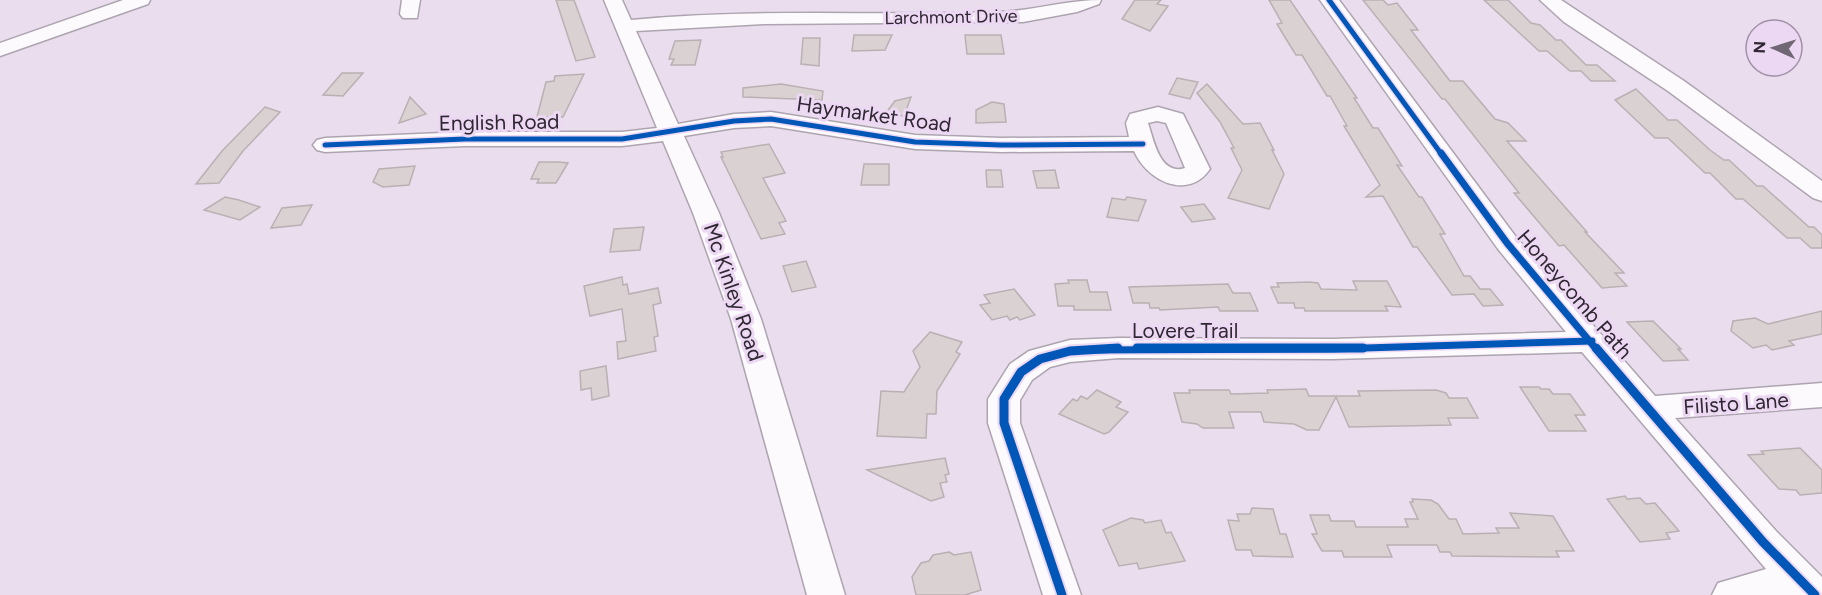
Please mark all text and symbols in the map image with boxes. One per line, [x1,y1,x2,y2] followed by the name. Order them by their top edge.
[884,5,1018,29] street label: Larchmont Drive
[1744,18,1804,78] north arrow
[1750,41,1769,54] text: N
[795,91,953,137] street label: Haymarket Road
[438,108,560,136] street label: English Road
[699,220,769,364] street label: Mc Kinley Road
[1512,224,1638,364] street label: Honeycomb Path
[1132,318,1238,343] street label: Lovere Trail
[1682,387,1790,419] street label: Filisto Lane

